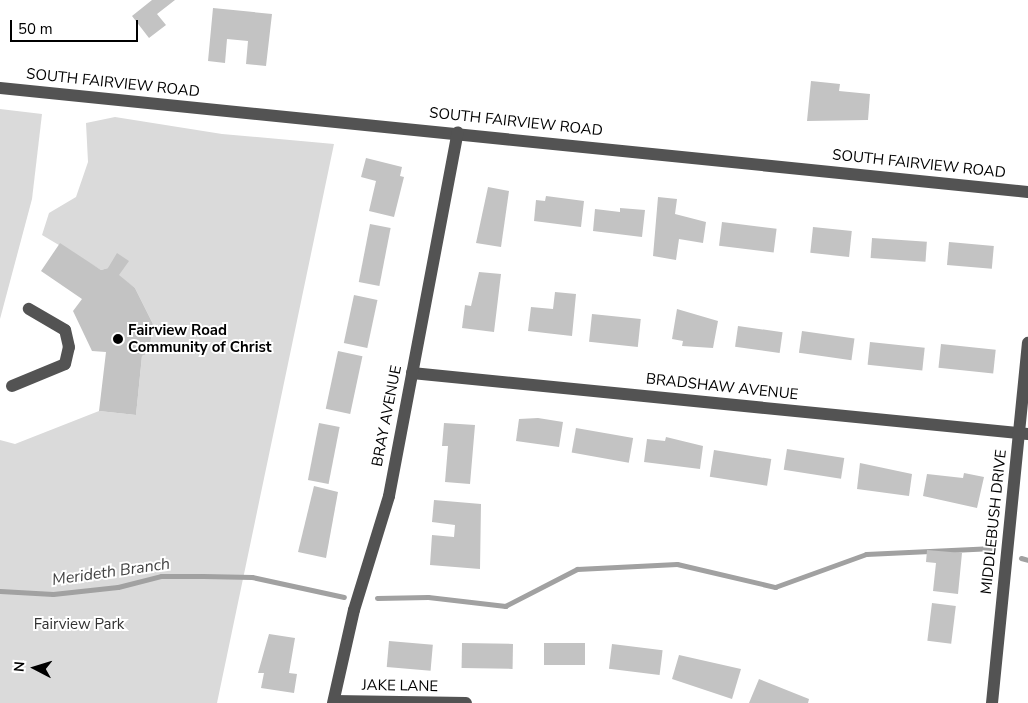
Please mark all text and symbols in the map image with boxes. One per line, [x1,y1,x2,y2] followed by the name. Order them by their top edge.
[12,10,140,42] scale bar
[18,19,53,39] text: 50 m
[25,65,201,101] street label: SOUTH FAIRVIEW ROAD
[428,104,604,140] street label: SOUTH FAIRVIEW ROAD
[831,146,1007,182] street label: SOUTH FAIRVIEW ROAD
[128,321,271,356] place label: Fairview Road Community of Christ
[112,333,124,345] marker: Fairview Road Community of Christ
[368,364,406,468] street label: BRAY AVENUE
[645,370,799,404] street label: BRADSHAW AVENUE
[977,449,1011,595] street label: MIDDLEBUSH DRIVE
[51,554,171,590] water label: Merideth Branch
[34,616,124,634] park label: Fairview Park
[10,643,60,693] north arrow
[10,661,29,673] text: N
[362,676,438,696] street label: JAKE LANE

